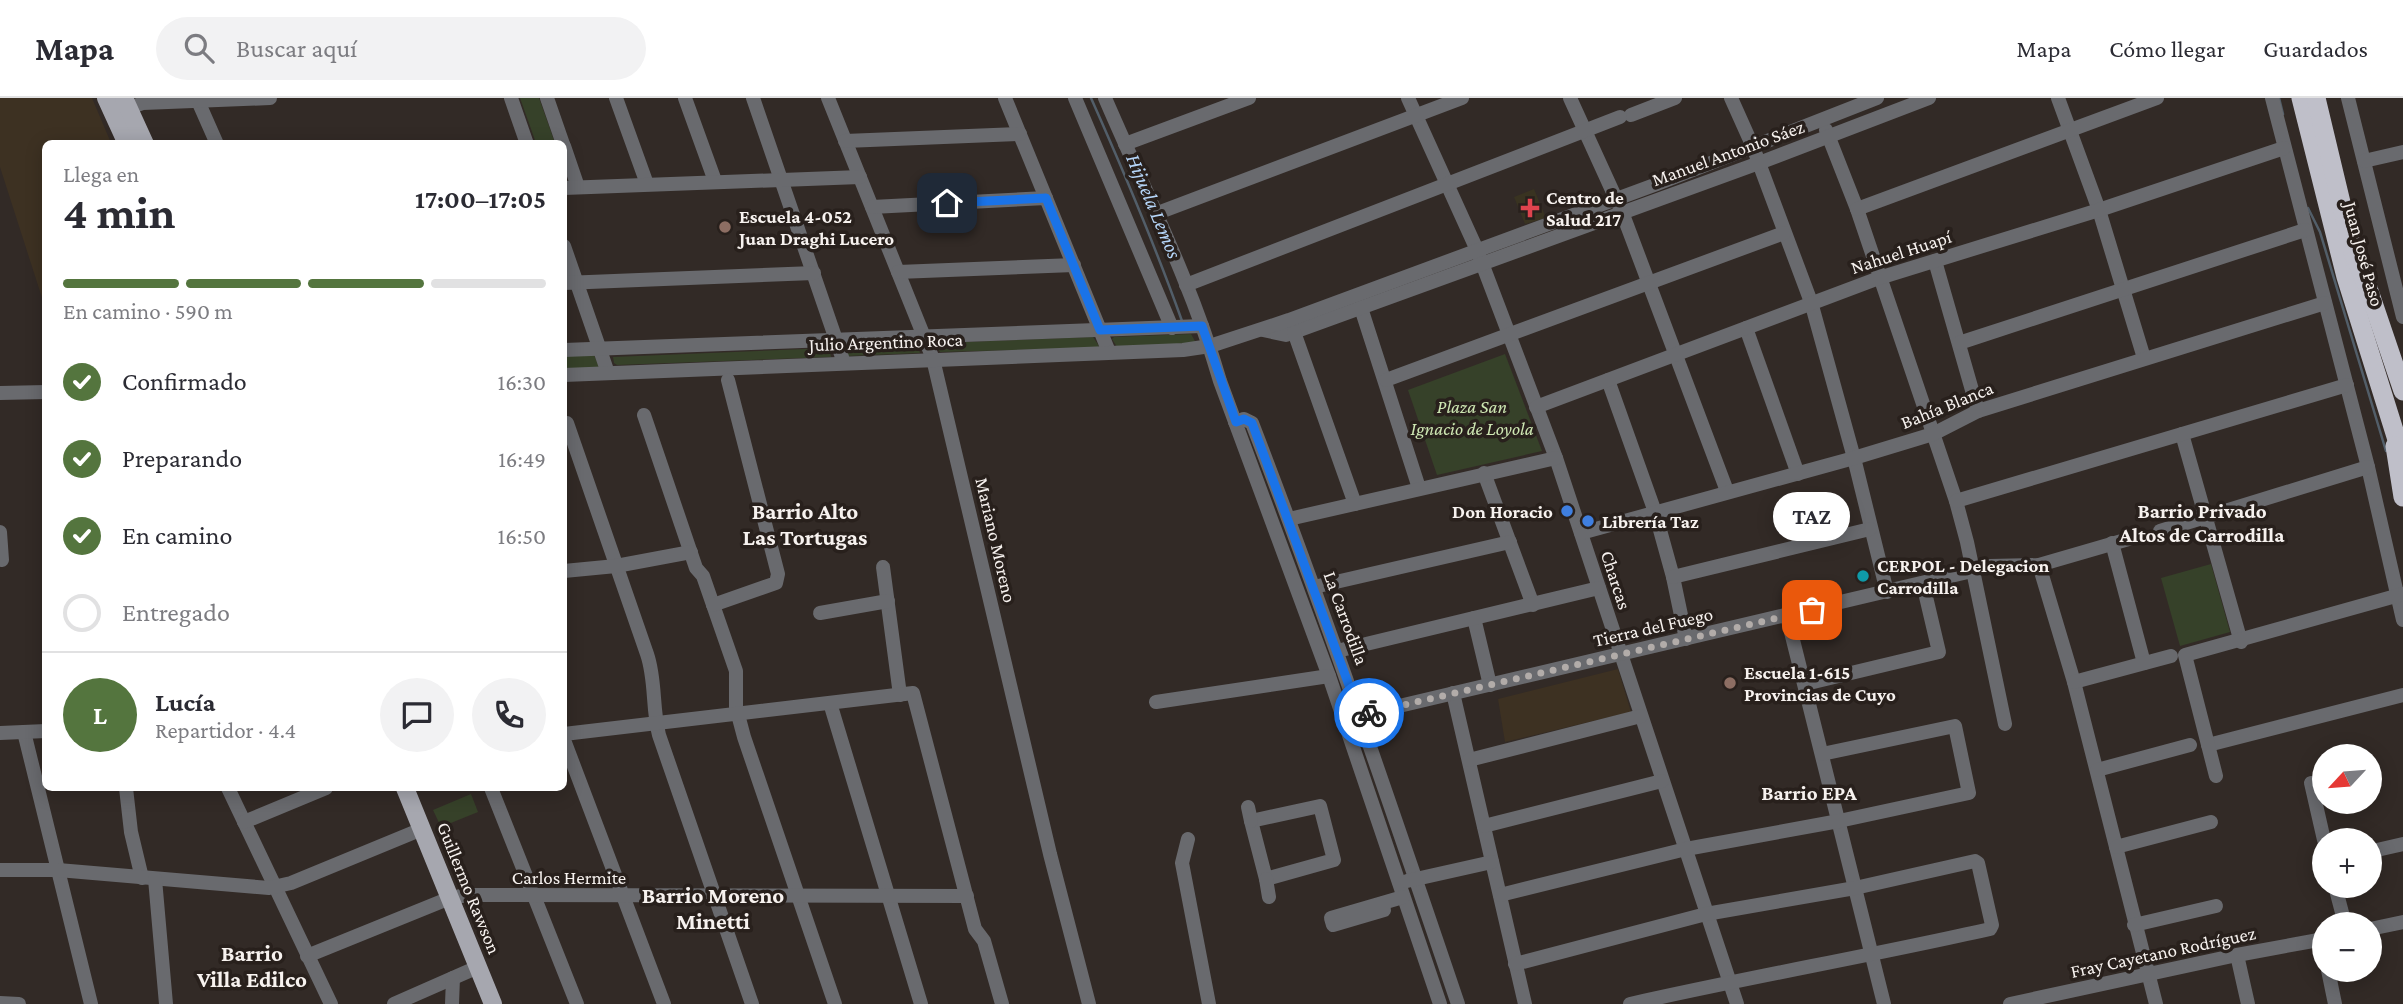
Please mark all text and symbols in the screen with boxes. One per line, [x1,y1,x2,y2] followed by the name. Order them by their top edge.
[156,17,646,80] search box
[180,29,218,67] icon: search
[35,30,114,67] text: Mapa
[236,34,357,63] text: Buscar aquí
[2017,35,2071,62] text: Mapa
[2109,35,2225,62] text: Cómo llegar
[2263,35,2368,62] text: Guardados
[1649,116,1807,190] street label: Manuel Antonio Sáez
[1121,150,1187,262] water label: Hijuela Lemos
[63,161,139,187] text: Llega en
[917,173,977,233] pin
[928,184,966,222] icon: home
[415,185,546,214] text: 17:00–17:05
[63,187,175,238] text: 4 min
[1546,187,1624,230] place label: Centro de Salud 217
[2339,197,2388,309] street label: Juan José Paso
[1520,198,1540,218] marker: Centro de Salud 217
[737,206,894,249] place label: Escuela 4-052 Juan Draghi Lucero
[717,219,733,235] marker: Escuela 4-052 Juan Draghi Lucero
[1848,226,1955,278] street label: Nahuel Huapí
[63,298,233,324] text: En camino · 590 m
[806,329,964,355] street label: Julio Argentino Roca
[63,363,101,401] icon: check
[122,367,247,396] text: Confirmado
[498,369,546,395] text: 16:30
[1898,377,1996,433] street label: Bahía Blanca
[1410,396,1534,439] park label: Plaza San Ignacio de Loyola
[63,440,101,478] icon: check
[122,444,242,473] text: Preparando
[498,446,546,472] text: 16:49
[971,475,1021,605] street label: Mariano Moreno
[1773,491,1850,540] callout: TAZ
[743,498,867,550] district label: Barrio Alto Las Tortugas
[2119,499,2285,547] district label: Barrio Privado Altos de Carrodilla
[1452,501,1553,522] place label: Don Horacio
[1559,503,1575,519] marker: Don Horacio
[1792,503,1831,529] text: TAZ
[1602,511,1699,532] place label: Librería Taz
[1580,513,1596,529] marker: Librería Taz
[63,517,101,555] icon: check
[122,521,232,550] text: En camino
[498,523,546,549] text: 16:50
[1597,548,1635,612] street label: Charcas
[1877,555,2049,598] place label: CERPOL - Delegacion Carrodilla
[1319,568,1373,668] street label: La Carrodilla
[1855,568,1871,584] marker: CERPOL - Delegacion Carrodilla
[1782,580,1842,640] pin
[1793,591,1831,629] icon: bag
[122,598,230,627] text: Entregado
[1591,603,1715,651] street label: Tierra del Fuego
[1744,662,1896,705] place label: Escuela 1-615 Provincias de Cuyo
[1722,675,1738,691] marker: Escuela 1-615 Provincias de Cuyo
[380,678,454,752] button: chat
[472,678,546,752] button: phone
[1334,678,1404,748] courier
[155,688,215,717] text: Lucía
[1350,694,1388,732] icon: bike
[93,701,107,730] text: L
[155,717,296,743] text: Repartidor · 4.4
[2312,744,2382,814] north arrow
[2312,744,2382,982] map controls
[1761,781,1857,805] district label: Barrio EPA
[433,819,505,957] street label: Guillermo Rawson
[2312,828,2382,898] button: +
[512,867,626,888] street label: Carlos Hermite
[642,882,784,934] district label: Barrio Moreno Minetti
[2312,912,2382,982] button: −
[2069,922,2257,982] street label: Fray Cayetano Rodríguez
[196,940,307,992] district label: Barrio Villa Edilco

